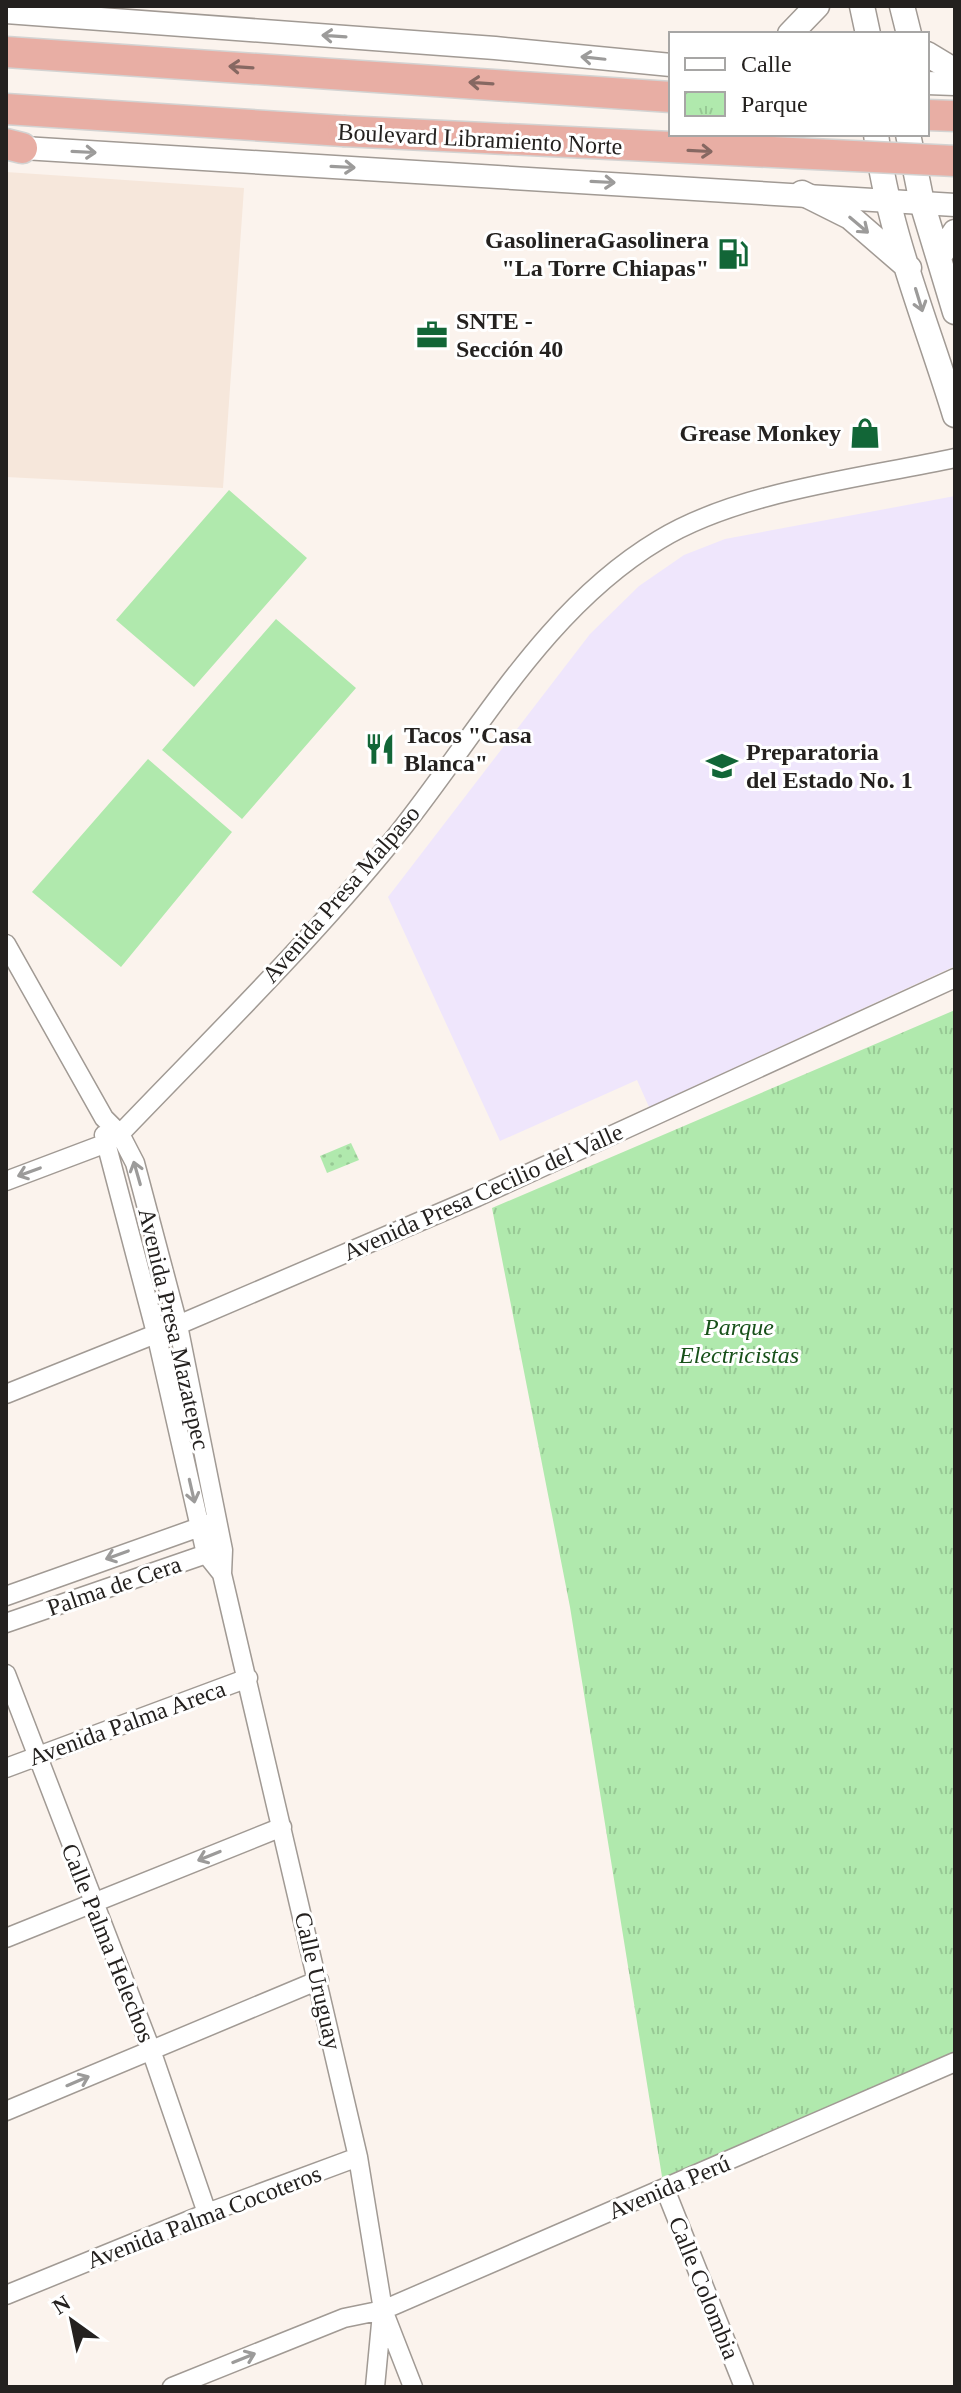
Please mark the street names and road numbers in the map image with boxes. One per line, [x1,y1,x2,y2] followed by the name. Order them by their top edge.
[337,119,623,159] street label: Boulevard Libramiento Norte
[257,800,425,988] street label: Avenida Presa Malpaso
[339,1118,627,1266] street label: Avenida Presa Cecilio del Valle
[134,1206,214,1452] street label: Avenida Presa Mazatepec
[44,1551,185,1621] street label: Palma de Cera
[25,1675,229,1771] street label: Avenida Palma Areca
[56,1840,160,2046] street label: Calle Palma Helechos
[290,1910,346,2052] street label: Calle Uruguay
[604,2150,734,2224] street label: Avenida Perú
[83,2160,325,2274] street label: Avenida Palma Cocoteros
[664,2213,745,2363] street label: Calle Colombia

